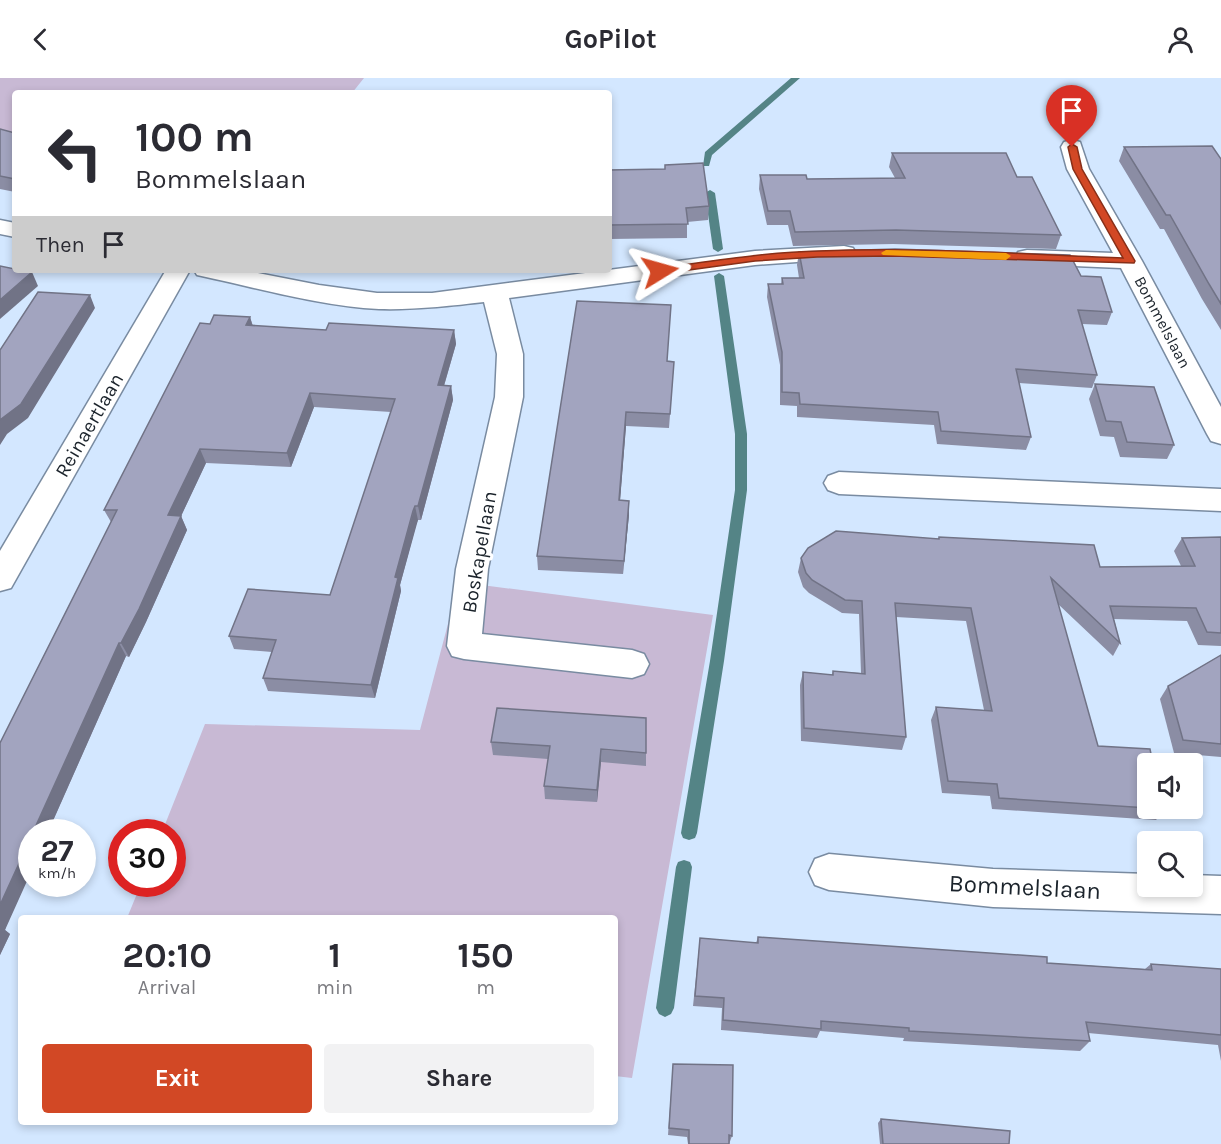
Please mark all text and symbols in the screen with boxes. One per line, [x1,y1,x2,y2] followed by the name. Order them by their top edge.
[24,23,57,56] icon: back
[564,23,657,55] text: GoPilot
[1164,23,1197,56] icon: person
[1046,85,1097,147] pin
[1055,94,1088,127] icon: arrive
[135,112,254,162] text: 100 m
[36,114,114,192] icon: left
[135,163,306,195] text: Bommelslaan
[97,228,130,261] icon: arrive
[36,232,85,258] text: Then
[628,239,692,303] position arrow
[1130,273,1195,371] street label: Bommelslaan
[50,369,128,481] street label: Reinaertlaan
[457,489,502,615] street label: Boskapellaan
[1137,753,1203,897] map controls
[1137,753,1203,819] button: sound
[108,819,186,897] speed limit sign: 30
[1137,831,1203,897] button: search
[40,833,74,869] text: 27
[38,864,76,882] text: km/h
[948,869,1102,905] street label: Bommelslaan
[122,934,212,976] text: 20:10
[328,934,341,976] text: 1
[457,934,514,976] text: 150
[138,976,196,999] text: Arrival
[316,976,353,999] text: min
[476,976,495,999] text: m
[42,1044,312,1113] button: Exit
[324,1044,594,1113] button: Share

